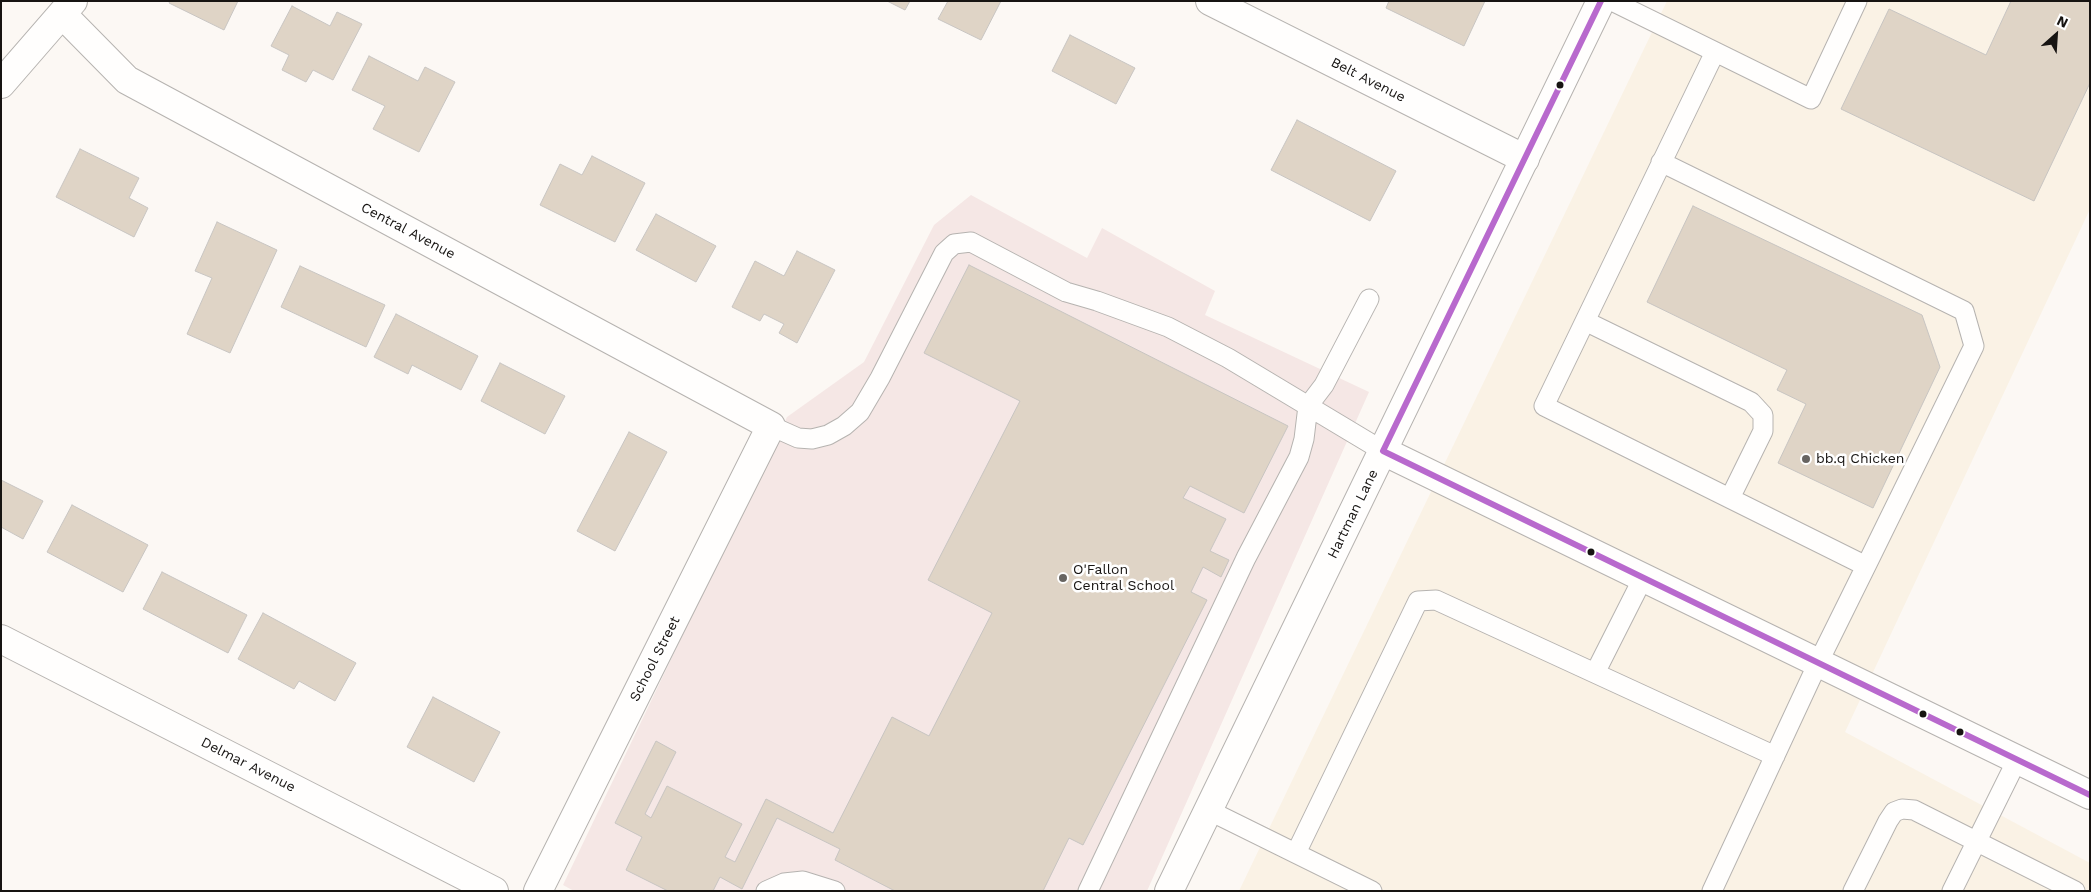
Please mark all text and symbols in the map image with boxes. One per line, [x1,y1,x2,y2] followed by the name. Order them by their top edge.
[2031,10,2081,60] north arrow
[2054,12,2071,31] text: N
[1328,54,1408,106] street label: Belt Avenue
[1555,80,1565,90] unlabelled marker
[358,199,458,263] street label: Central Avenue
[1816,451,1905,467] place label: bb.q Chicken
[1800,453,1812,465] marker: bb.q Chicken
[1324,467,1382,561] street label: Hartman Lane
[1586,547,1596,557] unlabelled marker
[1073,562,1174,594] place label: O'Fallon Central School
[1057,572,1069,584] marker: O'Fallon Central School
[626,614,684,704] street label: School Street
[1918,709,1928,719] unlabelled marker
[1955,727,1965,737] unlabelled marker
[198,734,298,796] street label: Delmar Avenue

